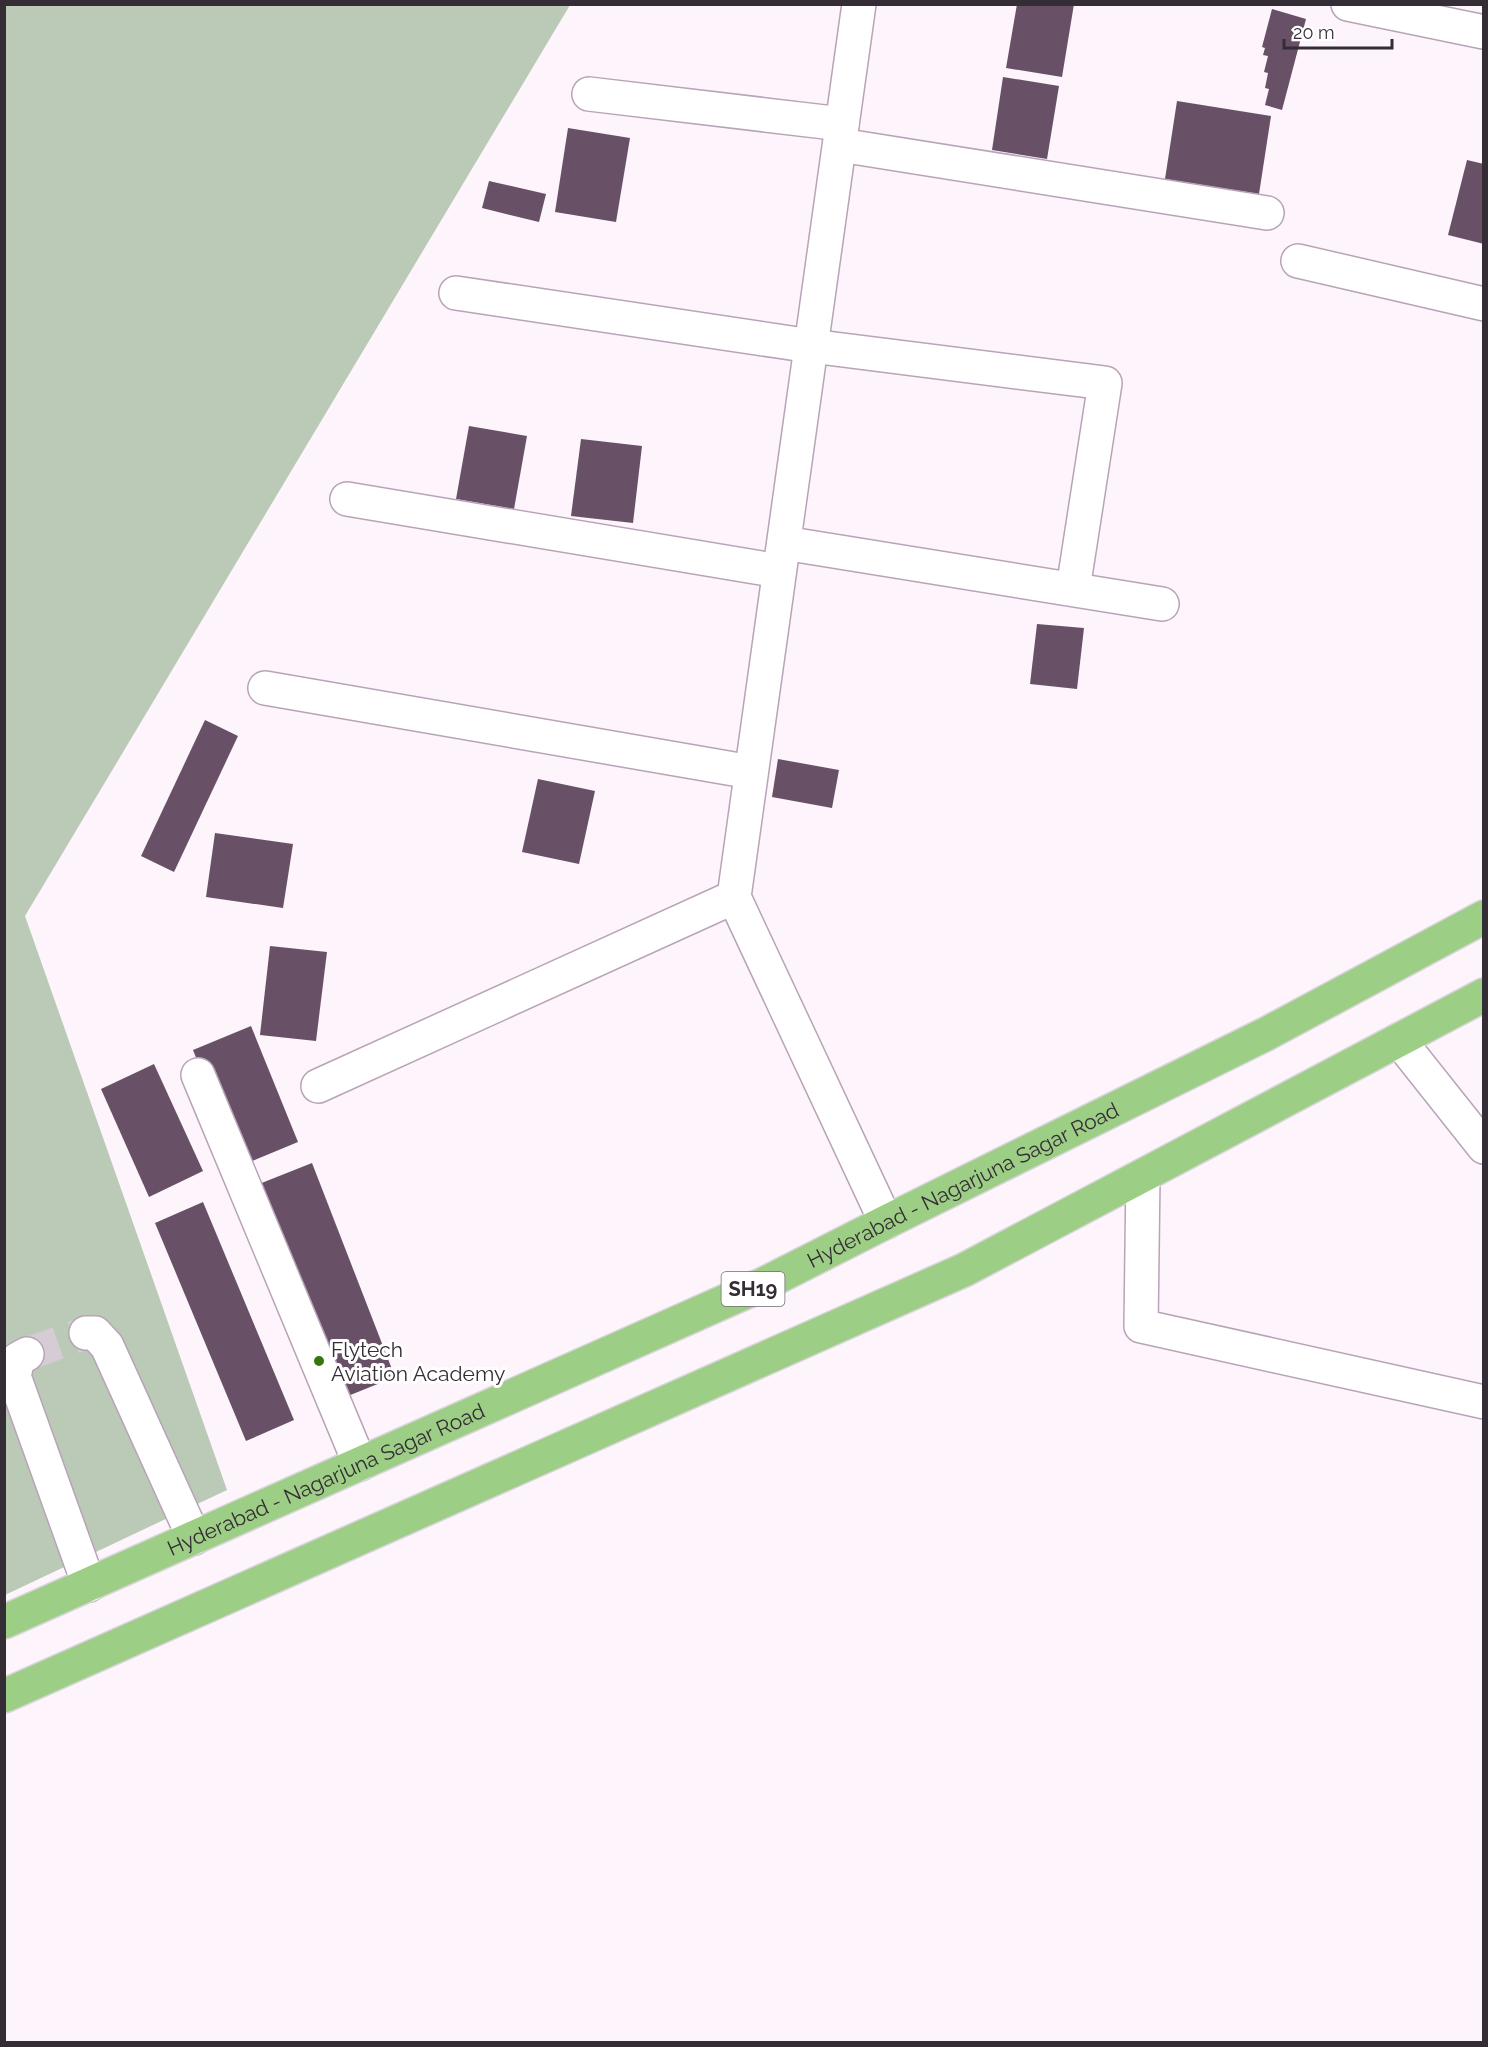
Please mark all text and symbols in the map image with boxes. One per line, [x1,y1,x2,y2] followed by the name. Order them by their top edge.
[1284,12,1392,50] scale bar
[1293,22,1335,43] text: 20 m
[803,1097,1123,1273] street label: Hyderabad - Nagarjuna Sagar Road
[722,1272,784,1306] road number: SH19
[331,1337,505,1386] place label: Flytech Aviation Academy
[312,1354,326,1368] marker: Flytech Aviation Academy
[163,1398,488,1560] street label: Hyderabad - Nagarjuna Sagar Road

